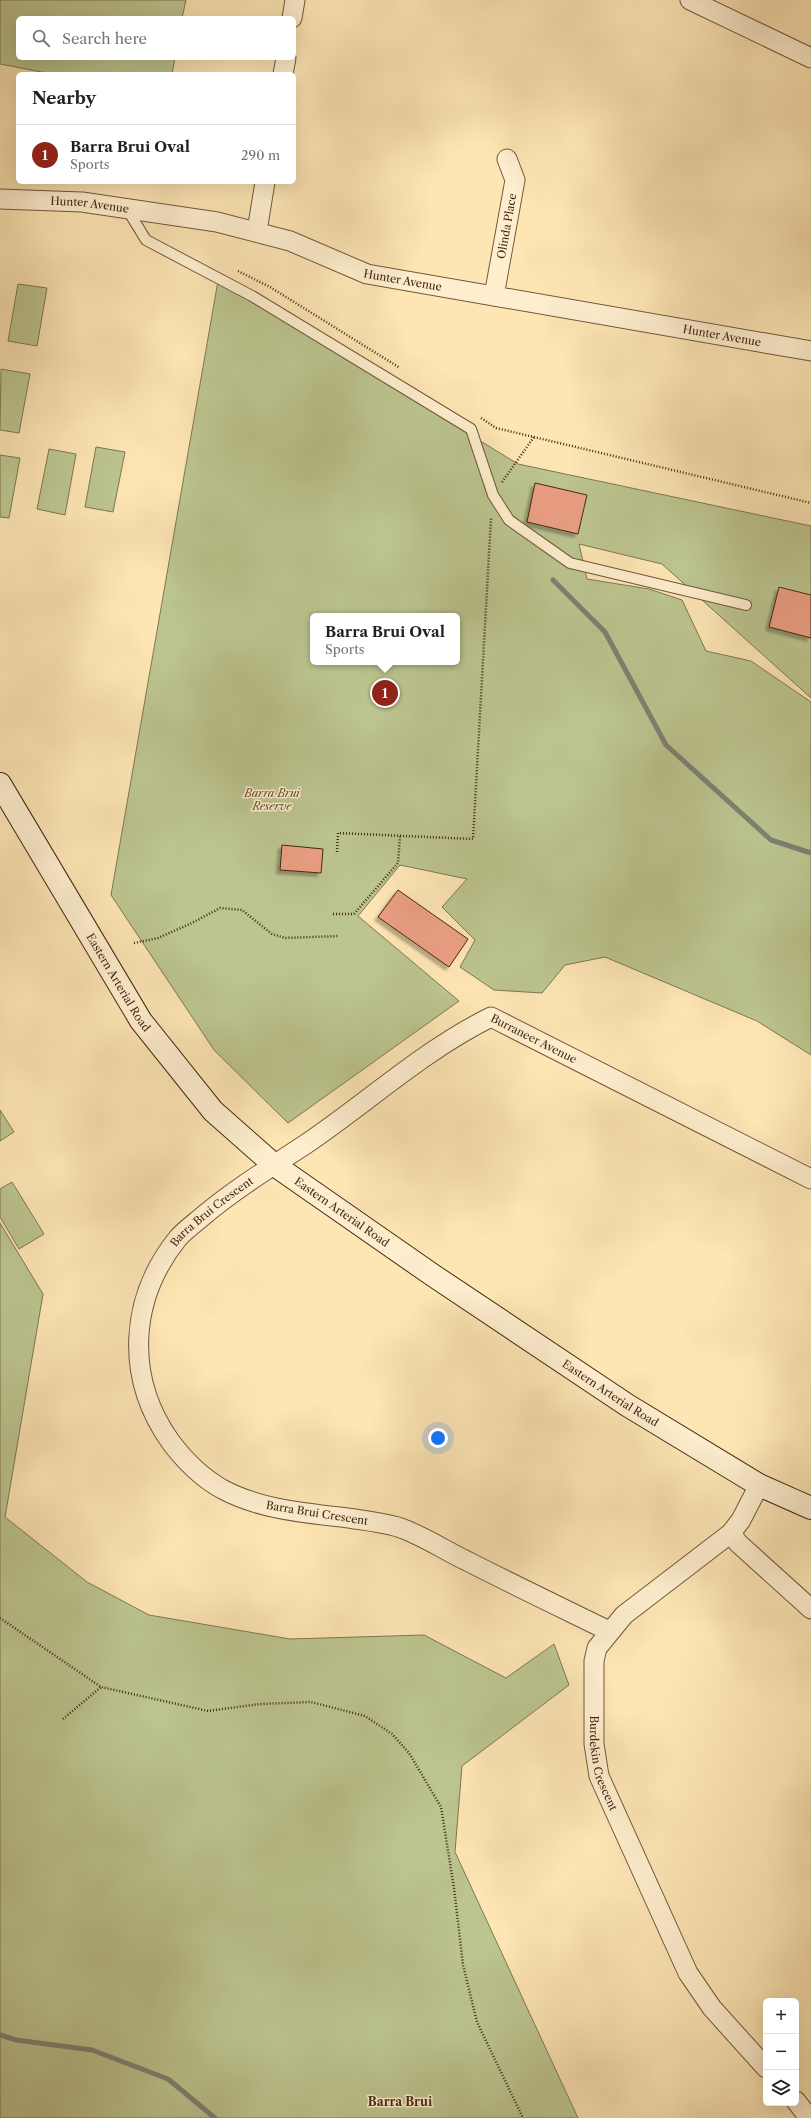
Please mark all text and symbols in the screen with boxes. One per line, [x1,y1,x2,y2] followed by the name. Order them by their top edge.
[16,16,296,60] search box
[30,27,52,49] icon: search
[62,29,147,48] text: Search here
[32,88,96,108] text: Nearby
[70,137,190,156] text: Barra Brui Oval
[42,147,48,163] text: 1
[241,147,280,163] text: 290 m
[70,156,109,172] text: Sports
[494,192,519,260] street label: Olinda Place
[50,194,130,216] street label: Hunter Avenue
[363,267,443,294] street label: Hunter Avenue
[682,322,762,349] street label: Hunter Avenue
[310,613,460,665] popup
[325,622,445,641] text: Barra Brui Oval
[325,641,364,657] text: Sports
[372,678,398,708] pin: 1
[243,786,300,813] park label: Barra Brui Reserve
[83,931,154,1035] street label: Eastern Arterial Road
[488,1011,579,1066] street label: Burraneer Avenue
[167,1174,256,1249] street label: Barra Brui Crescent
[292,1174,392,1250] street label: Eastern Arterial Road
[559,1357,662,1430] street label: Eastern Arterial Road
[428,1428,448,1448] your location
[265,1498,369,1528] street label: Barra Brui Crescent
[587,1715,621,1813] street label: Burdekin Crescent
[763,1998,799,2106] map controls
[763,1998,799,2034] button: +
[763,2034,799,2070] button: −
[763,2070,799,2106] button: layers
[368,2094,433,2109] district label: Barra Brui

